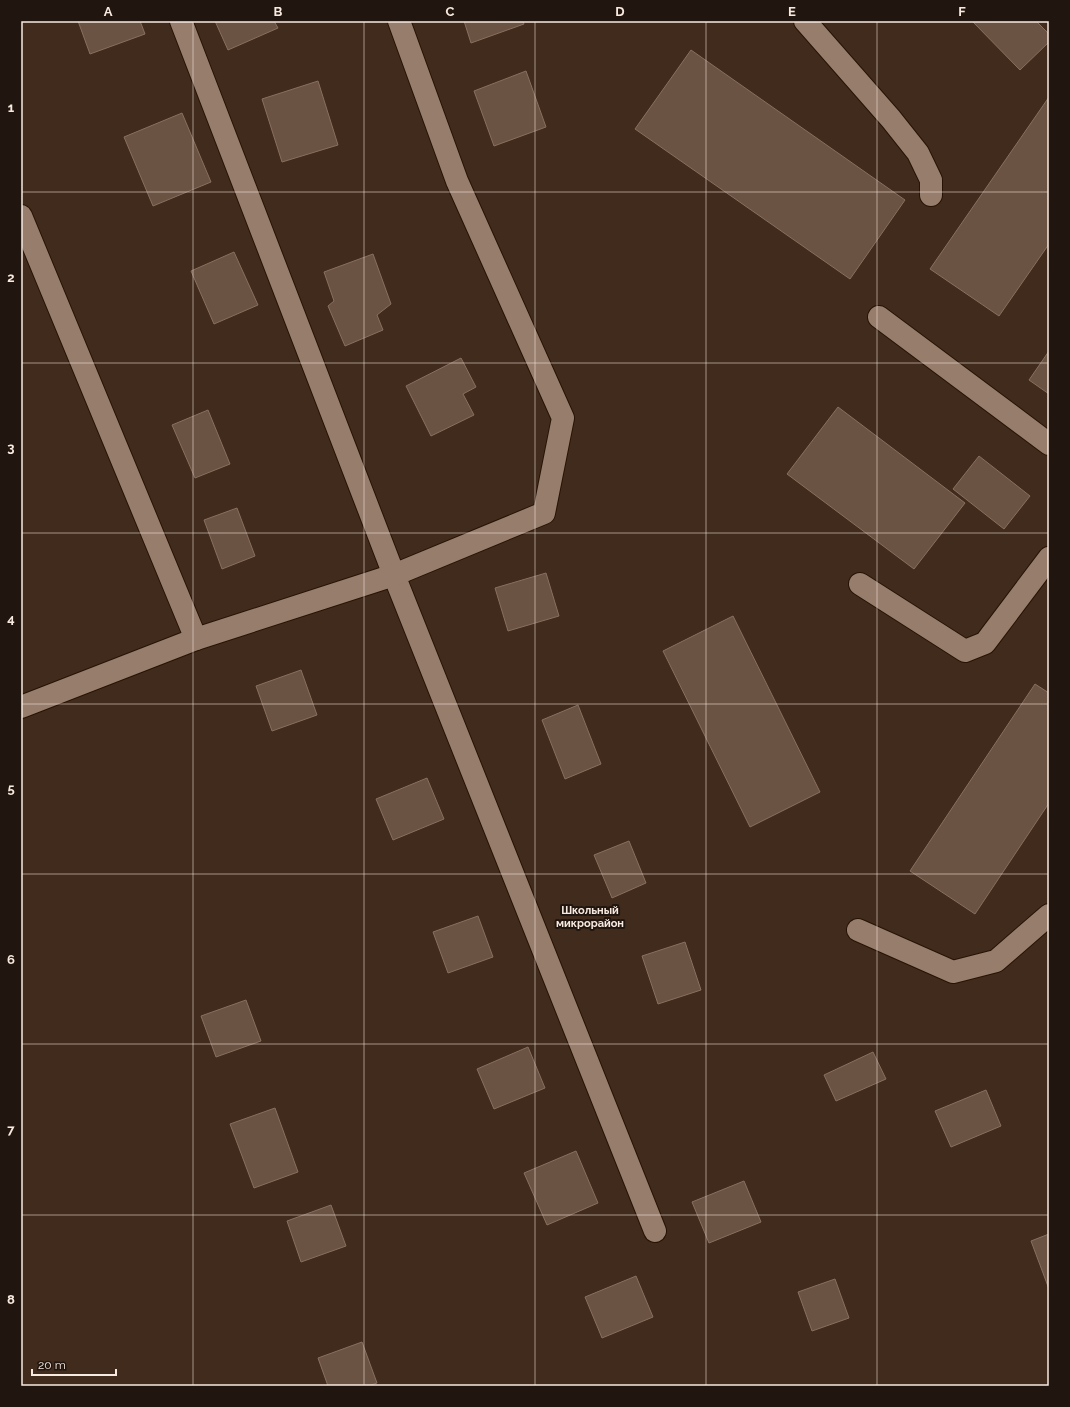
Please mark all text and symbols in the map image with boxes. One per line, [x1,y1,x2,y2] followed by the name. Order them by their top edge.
[104,4,113,19] text: A
[274,4,283,19] text: B
[446,4,455,19] text: C
[615,4,625,19] text: D
[788,4,796,19] text: E
[958,4,966,19] text: F
[8,100,15,115] text: 1
[7,270,15,285] text: 2
[7,440,15,455] text: 3
[7,611,15,626] text: 4
[7,781,15,796] text: 5
[556,904,624,930] district label: Школьный микрорайон
[7,952,15,967] text: 6
[7,1122,15,1137] text: 7
[7,1292,15,1307] text: 8
[32,1351,116,1377] scale bar
[38,1358,66,1372] text: 20 m

